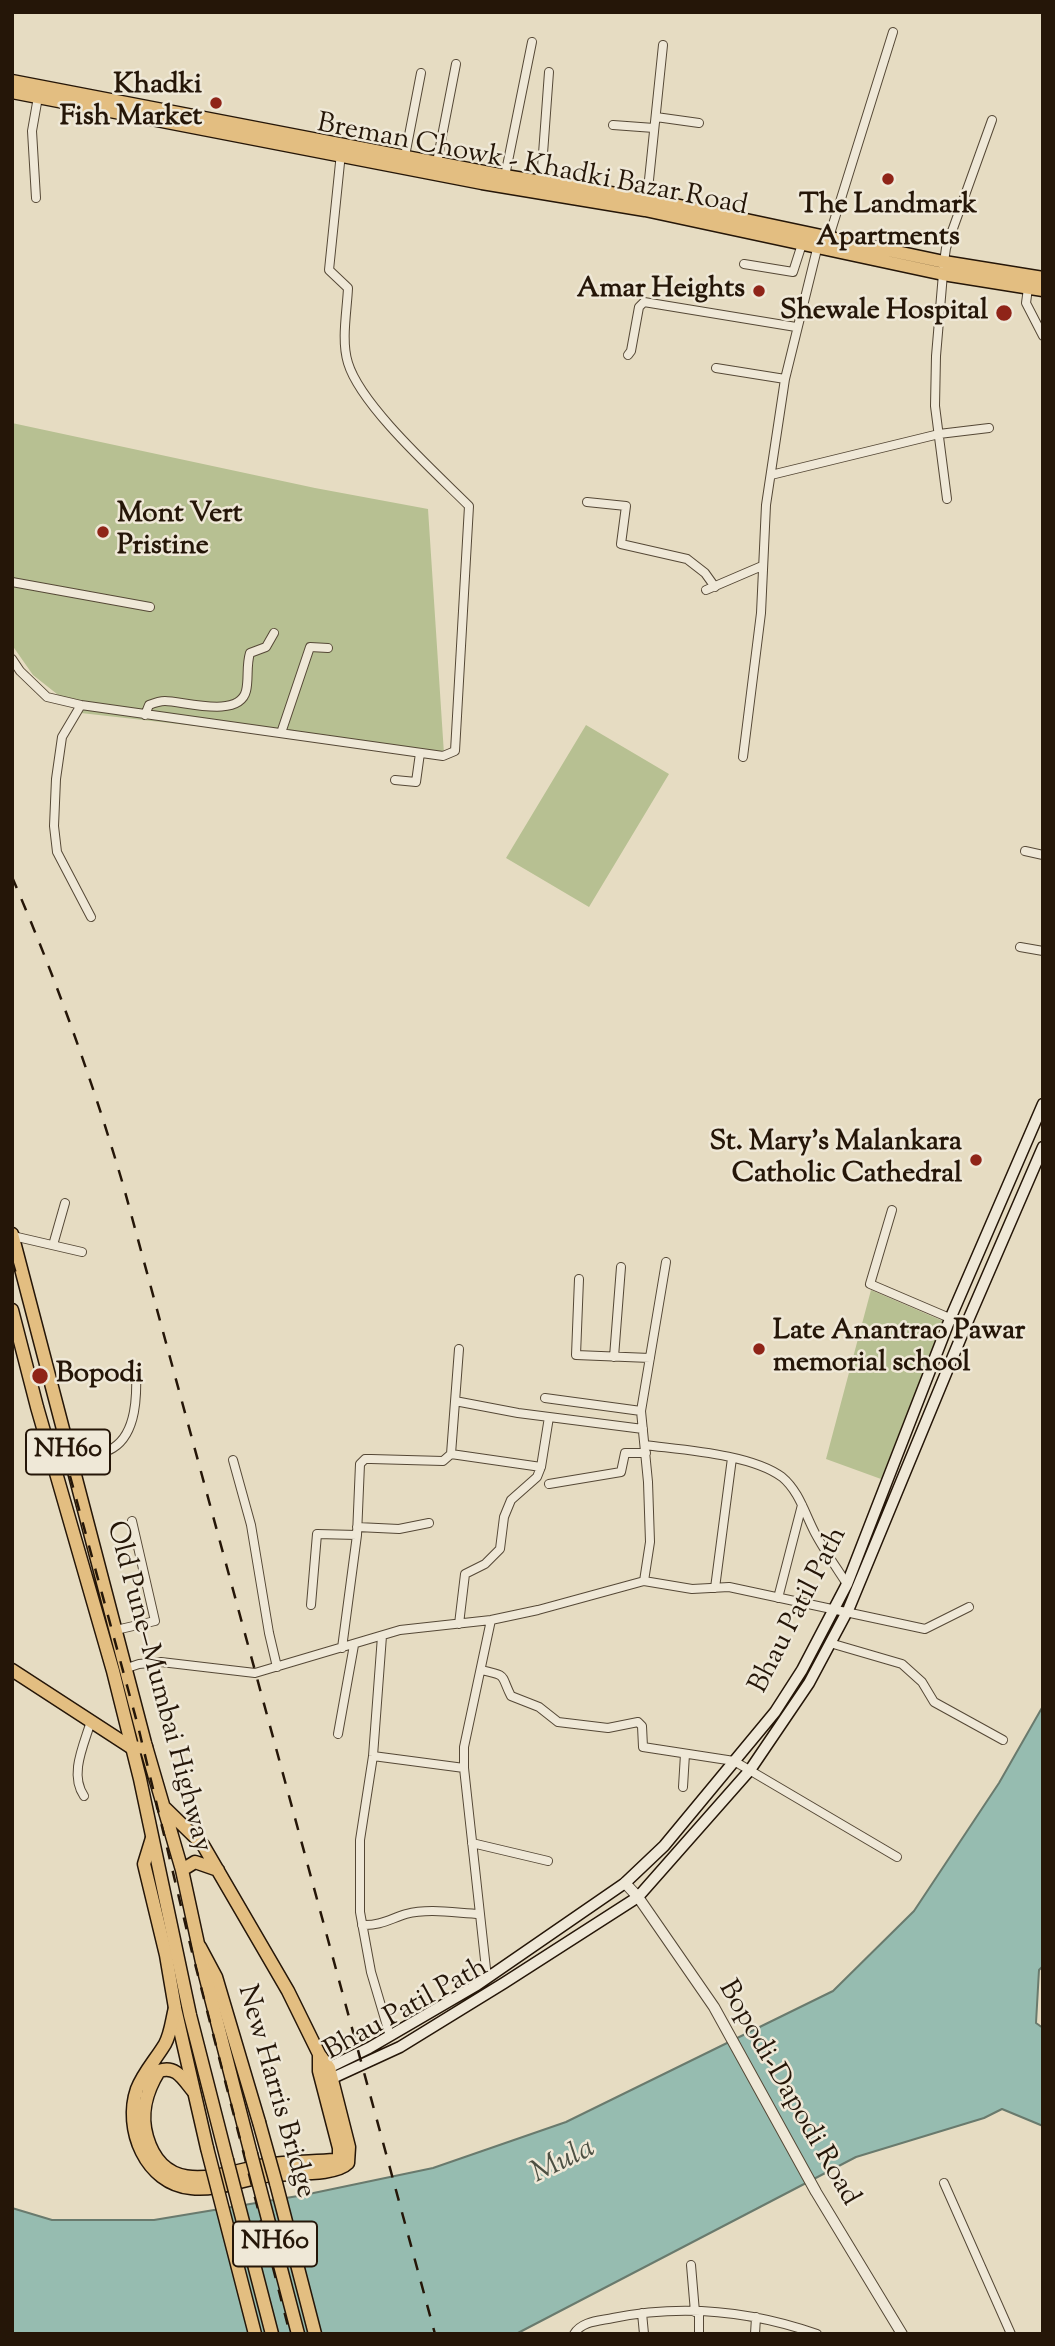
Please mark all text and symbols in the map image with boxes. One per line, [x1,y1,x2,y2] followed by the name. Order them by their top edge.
[60,70,202,136] place label: Khadki Fish Market
[208,95,224,111] marker: Khadki Fish Market
[314,109,750,225] street label: Breman Chowk - Khadki Bazar Road
[880,171,896,187] marker: The Landmark Apartments
[799,190,977,256] place label: The Landmark Apartments
[577,274,745,308] place label: Amar Heights
[751,283,767,299] marker: Amar Heights
[780,296,988,330] place label: Shewale Hospital
[994,303,1014,323] marker: Shewale Hospital
[117,499,242,565] place label: Mont Vert Pristine
[95,524,111,540] marker: Mont Vert Pristine
[709,1127,962,1193] place label: St. Mary's Malankara Catholic Cathedral
[968,1152,984,1168] marker: St. Mary's Malankara Catholic Cathedral
[773,1316,1025,1382] place label: Late Anantrao Pawar memorial school
[751,1341,767,1357] marker: Late Anantrao Pawar memorial school
[56,1359,143,1393] place label: Bopodi
[30,1366,50,1386] marker: Bopodi
[26,1429,110,1474] road number: NH60
[97,1518,217,1856] street label: Old Pune–Mumbai Highway
[744,1522,856,1700] street label: Bhau Patil Path
[319,1952,495,2070] street label: Bhau Patil Path
[709,1975,865,2213] street label: Bopodi-Dapodi Road
[228,1982,320,2202] street label: New Harris Bridge
[526,2132,602,2194] water label: Mula
[233,2222,317,2266] road number: NH60

